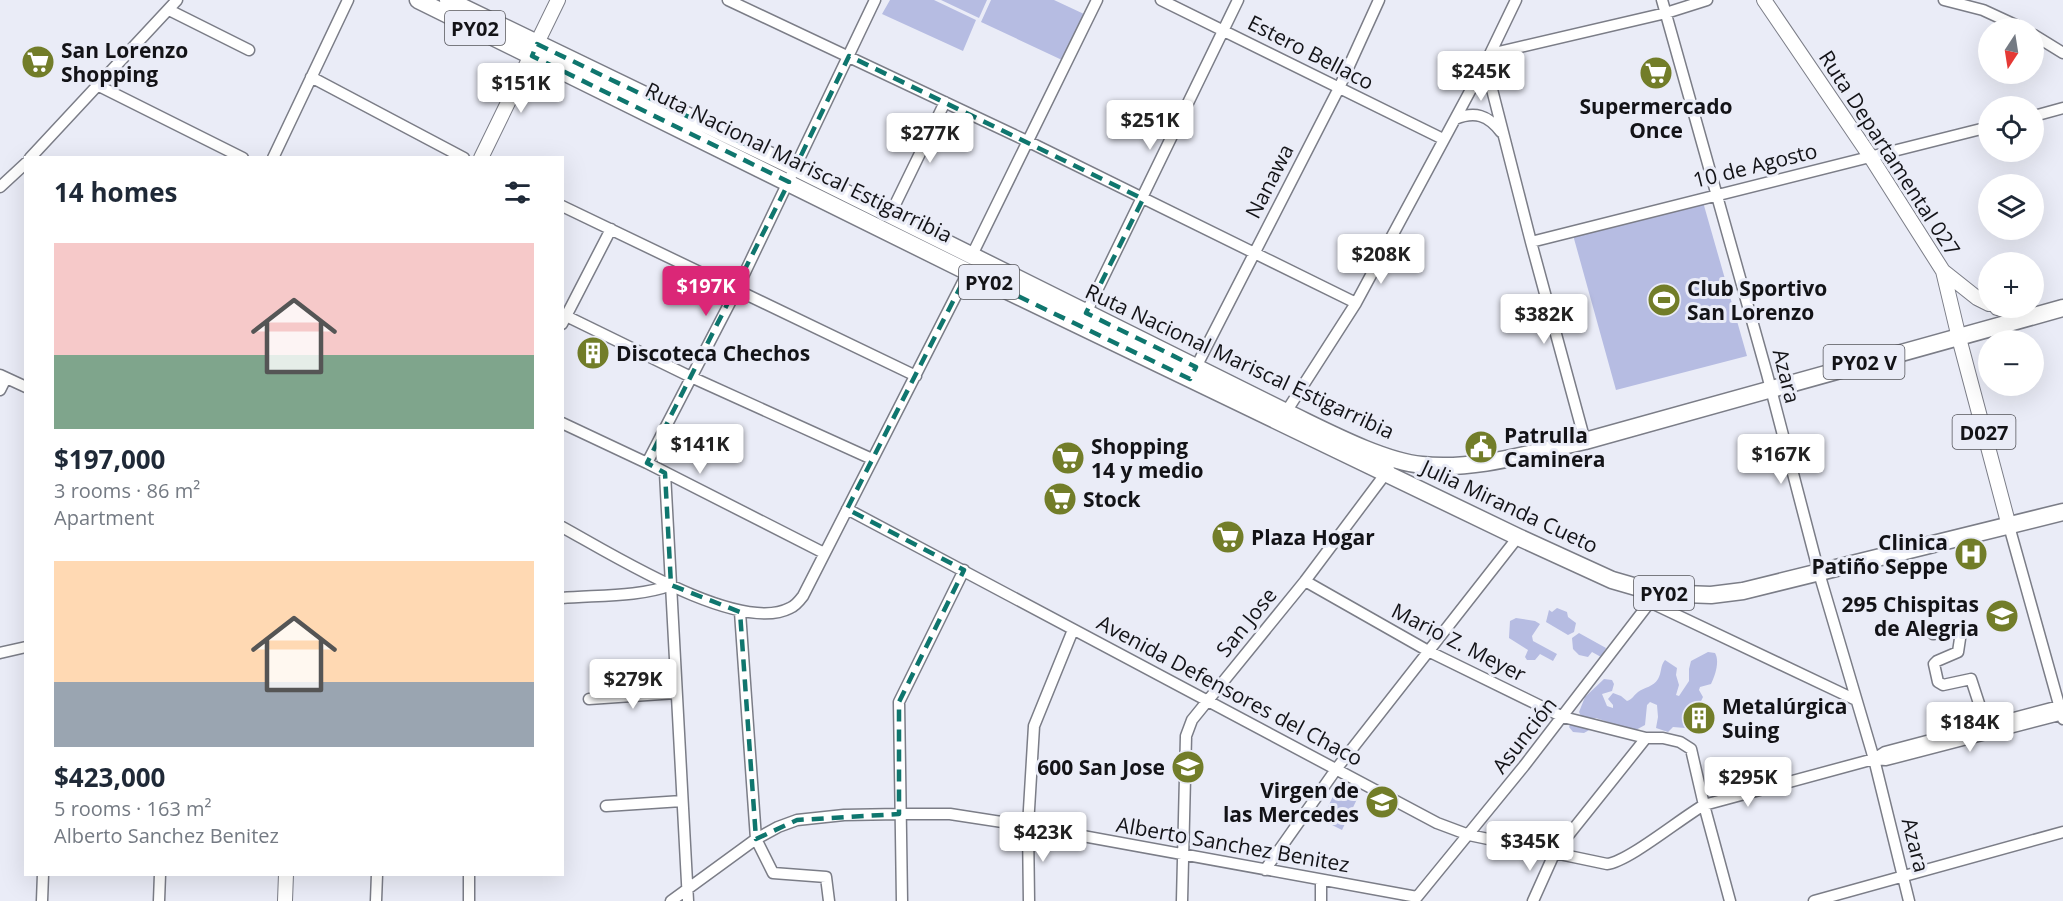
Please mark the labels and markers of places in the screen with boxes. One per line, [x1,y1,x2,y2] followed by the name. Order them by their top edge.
[61,36,188,88] place label: San Lorenzo Shopping
[20,44,56,80] supermarket icon: San Lorenzo Shopping
[1439,51,1523,102] pin: $245K
[1638,55,1674,91] supermarket icon: Supermercado Once
[479,63,563,114] pin: $151K
[1580,92,1732,144] place label: Supermercado Once
[1108,100,1192,151] pin: $251K
[888,113,972,164] pin: $277K
[1339,234,1423,285] pin: $208K
[664,266,748,317] pin: $197K
[1687,274,1827,326] place label: Club Sportivo San Lorenzo
[1646,282,1682,318] sports icon: Club Sportivo San Lorenzo
[1502,294,1586,345] pin: $382K
[575,335,611,371] building icon: Discoteca Chechos
[616,339,810,367] place label: Discoteca Chechos
[1504,421,1606,473] place label: Patrulla Caminera
[658,424,742,475] pin: $141K
[1463,429,1499,465] public building icon: Patrulla Caminera
[1091,432,1204,484] place label: Shopping 14 y medio
[1739,434,1823,485] pin: $167K
[1050,440,1086,476] supermarket icon: Shopping 14 y medio
[1042,481,1078,517] supermarket icon: Stock
[1083,485,1141,513] place label: Stock
[1210,519,1246,555] supermarket icon: Plaza Hogar
[1251,523,1375,551] place label: Plaza Hogar
[1811,528,1948,580] place label: Clinica Patiño Seppe
[1953,536,1989,572] hospital icon: Clinica Patiño Seppe
[1842,590,1979,642] place label: 295 Chispitas de Alegria
[1984,598,2020,634] school or university icon: 295 Chispitas de Alegria
[591,659,675,710] pin: $279K
[1722,692,1848,744] place label: Metalúrgica Suing
[1681,700,1717,736] building icon: Metalúrgica Suing
[1928,702,2012,753] pin: $184K
[1170,749,1206,785] school or university icon: 600 San Jose
[1037,753,1165,781] place label: 600 San Jose
[1706,757,1790,808] pin: $295K
[1223,776,1359,828] place label: Virgen de las Mercedes
[1364,784,1400,820] school or university icon: Virgen de las Mercedes
[1001,812,1085,863] pin: $423K
[1488,821,1572,872] pin: $345K

